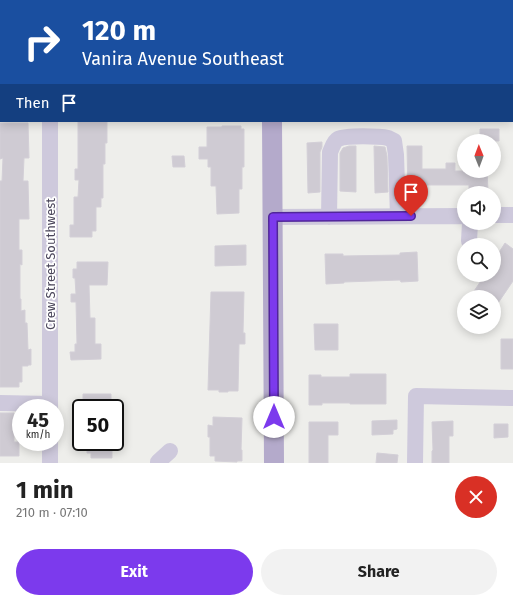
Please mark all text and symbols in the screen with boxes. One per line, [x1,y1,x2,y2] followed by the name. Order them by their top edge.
[82,14,156,47] text: 120 m
[16,16,68,68] icon: right
[82,48,284,70] text: Vanira Avenue Southeast
[58,92,80,114] icon: arrive
[16,94,50,112] text: Then
[457,134,501,178] north arrow
[457,134,501,334] map controls
[394,175,428,216] pin
[400,181,422,203] icon: arrive
[457,186,501,230] button: sound
[43,198,58,330] street label: Crew Street Southwest
[457,238,501,282] button: search
[457,290,501,334] button: layers
[253,396,295,438] position arrow
[72,399,124,451] speed limit sign: 50
[27,408,49,432] text: 45
[26,429,50,441] text: km/h
[16,476,74,504] text: 1 min
[455,476,497,518] button: close
[16,505,88,520] text: 210 m · 07:10
[16,549,253,595] button: Exit
[261,549,497,595] button: Share

